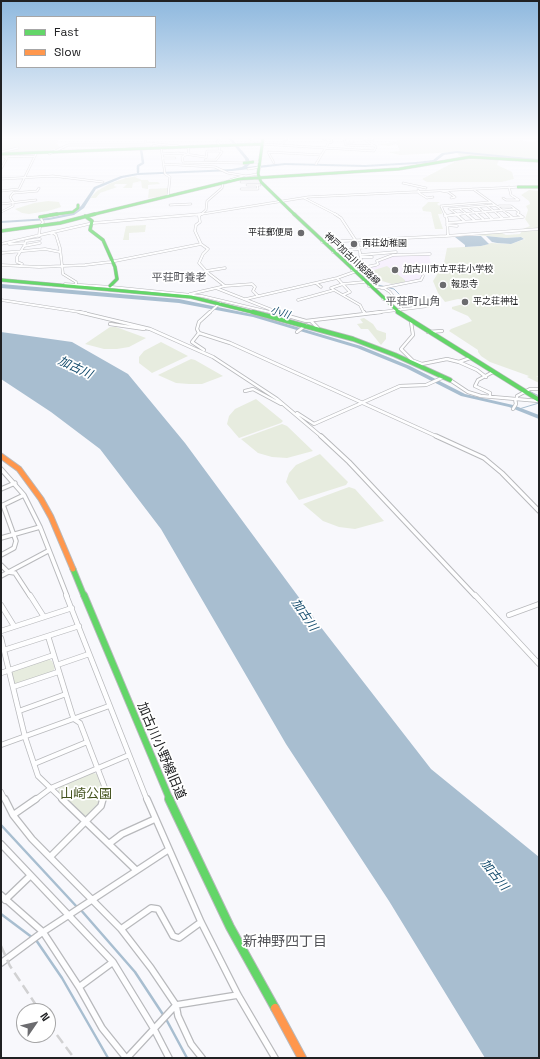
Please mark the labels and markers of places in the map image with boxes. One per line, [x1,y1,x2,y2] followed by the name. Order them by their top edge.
[248,228,293,238] place label: 平荘郵便局
[296,228,306,238] marker: 平荘郵便局
[349,239,359,249] marker: 両荘幼稚園
[362,239,407,249] place label: 両荘幼稚園
[390,265,400,275] marker: 加古川市立平荘小学校
[403,265,493,275] place label: 加古川市立平荘小学校
[438,280,448,290] marker: 報恩寺
[451,280,478,290] place label: 報恩寺
[460,297,470,307] marker: 平之荘神社
[473,297,518,307] place label: 平之荘神社

